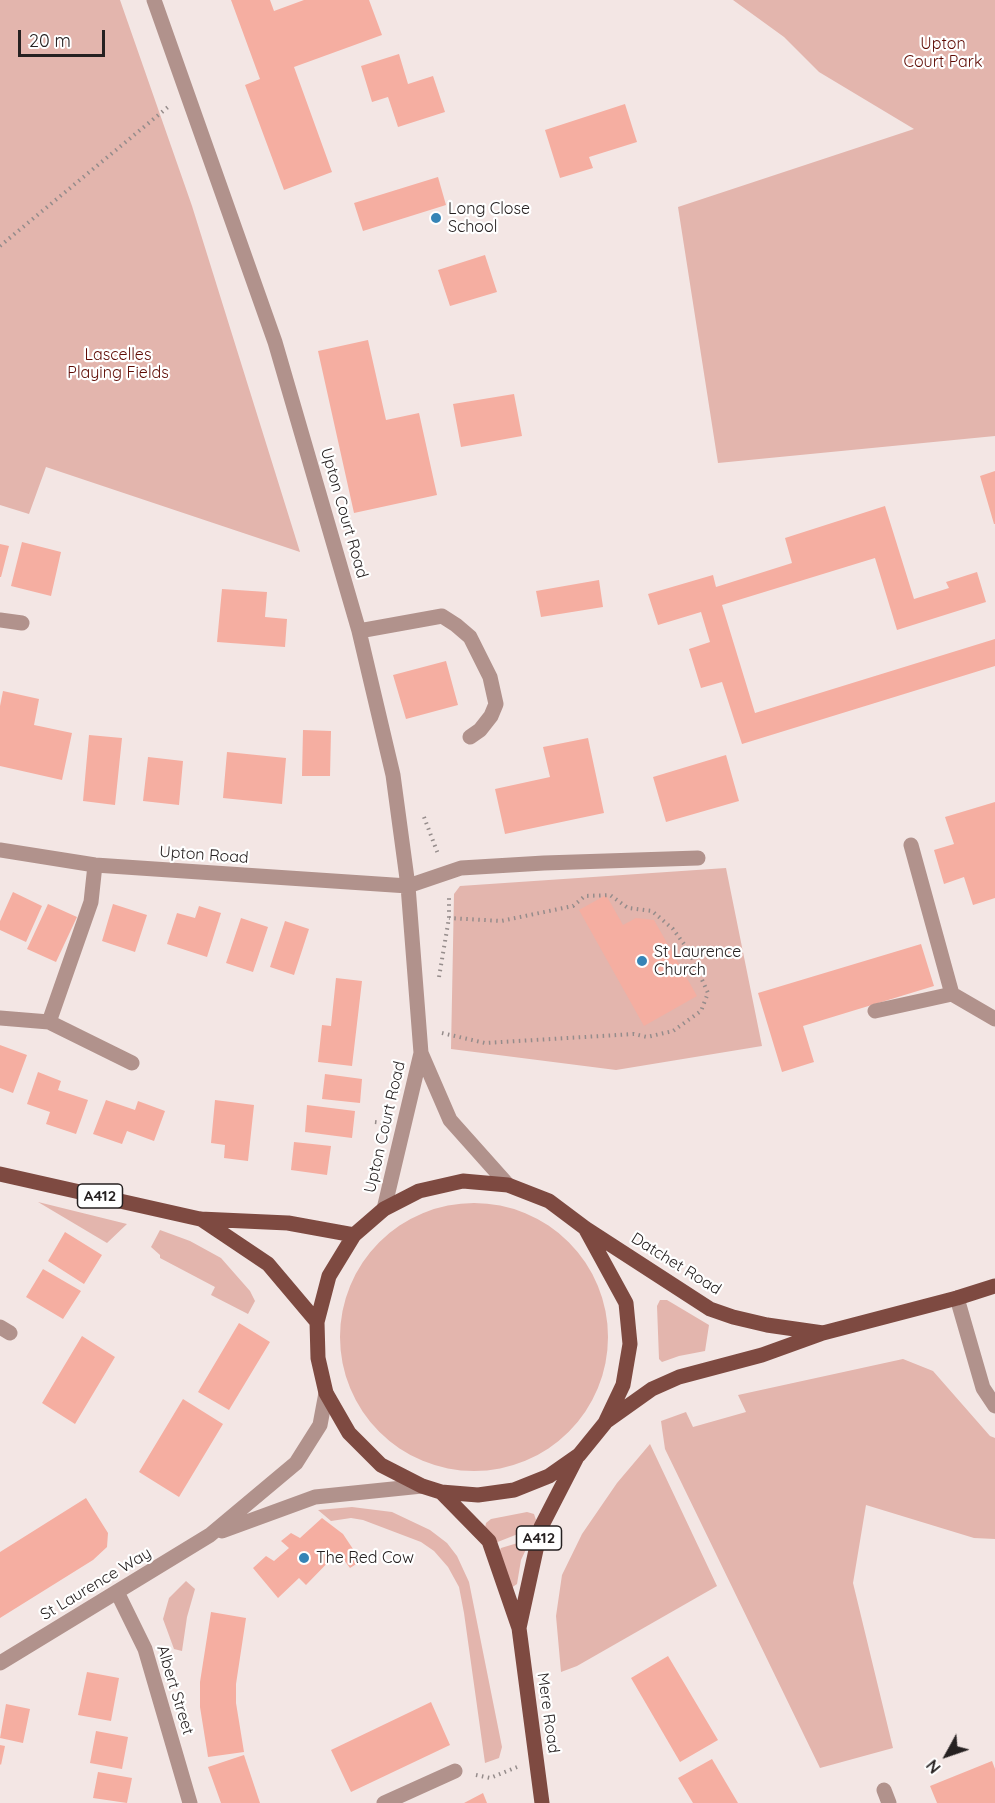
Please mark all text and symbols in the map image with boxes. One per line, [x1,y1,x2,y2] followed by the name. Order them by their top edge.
[21,18,108,56] scale bar
[29,29,71,52] text: 20 m
[903,34,983,72] park label: Upton Court Park
[448,199,530,237] place label: Long Close School
[429,211,443,225] marker: Long Close School
[67,345,169,383] park label: Lascelles Playing Fields
[316,446,372,580] street label: Upton Court Road
[159,842,249,868] street label: Upton Road
[654,942,741,980] place label: St Laurence Church
[635,954,649,968] marker: St Laurence Church
[361,1059,409,1195] street label: Upton Court Road
[78,1184,122,1208] road number: A412
[627,1229,725,1299] street label: Datchet Road
[516,1526,562,1550] road number: A412
[37,1543,155,1625] street label: St Laurence Way
[316,1548,414,1568] place label: The Red Cow
[297,1551,311,1565] marker: The Red Cow
[152,1643,198,1737] street label: Albert Street
[533,1671,563,1755] street label: Mere Road
[917,1725,977,1785] north arrow
[922,1756,945,1778] text: N

